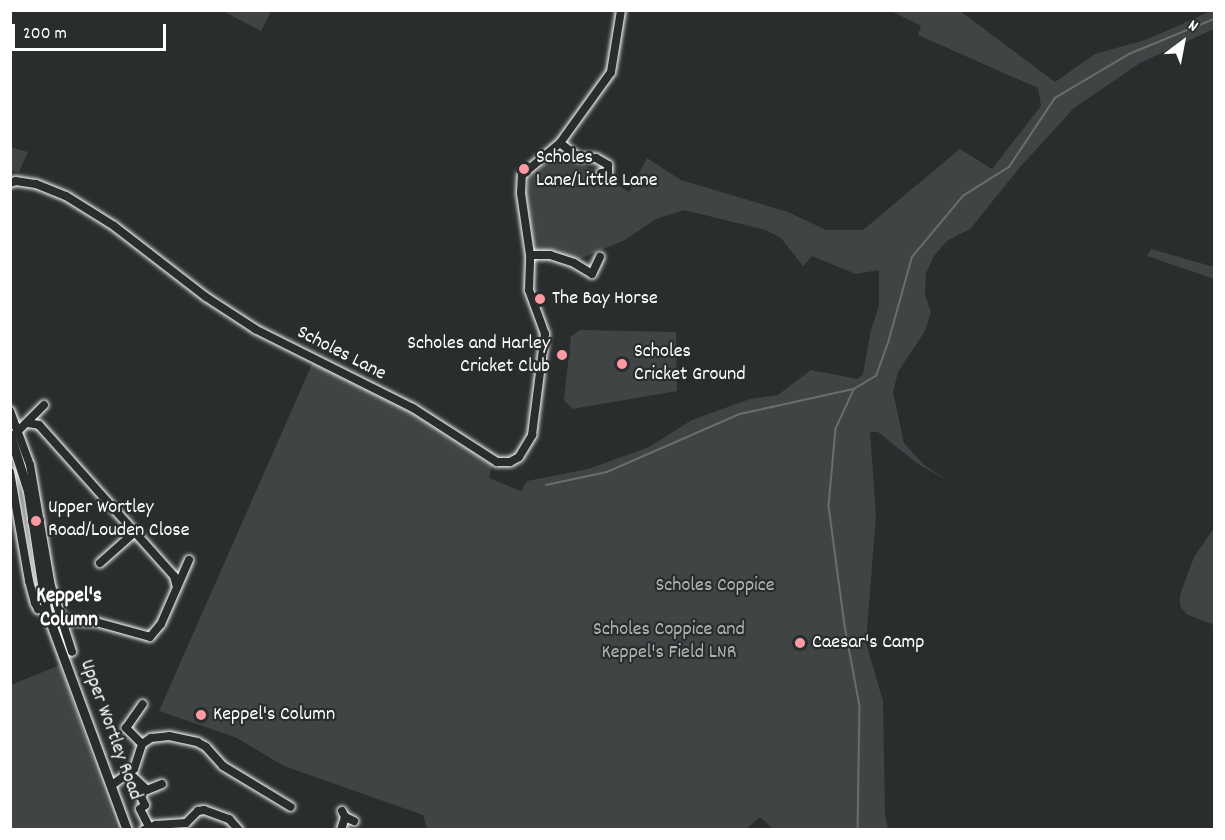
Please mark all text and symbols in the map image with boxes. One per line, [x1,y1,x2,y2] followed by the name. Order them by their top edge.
[15,12,170,50] scale bar
[1153,12,1213,72] north arrow
[1183,14,1202,38] text: N
[23,22,67,47] text: 200 m
[536,146,658,193] place label: Scholes Lane/Little Lane
[517,162,531,176] marker: Scholes Lane/Little Lane
[552,287,658,311] place label: The Bay Horse
[533,292,547,306] marker: The Bay Horse
[292,321,390,387] street label: Scholes Lane
[407,332,550,379] place label: Scholes and Harley Cricket Club
[634,340,746,387] place label: Scholes Cricket Ground
[555,348,569,362] marker: Scholes and Harley Cricket Club
[615,357,629,371] marker: Scholes Cricket Ground
[48,497,190,544] place label: Upper Wortley Road/Louden Close
[29,514,43,528] marker: Upper Wortley Road/Louden Close
[655,574,775,598] park label: Scholes Coppice
[36,584,102,634] district label: Keppel's Column
[593,618,745,665] park label: Scholes Coppice and Keppel's Field LNR
[812,631,924,655] place label: Caesar's Camp
[793,636,807,650] marker: Caesar's Camp
[73,656,147,804] street label: Upper Wortley Road
[213,703,335,727] place label: Keppel's Column
[194,708,208,722] marker: Keppel's Column

